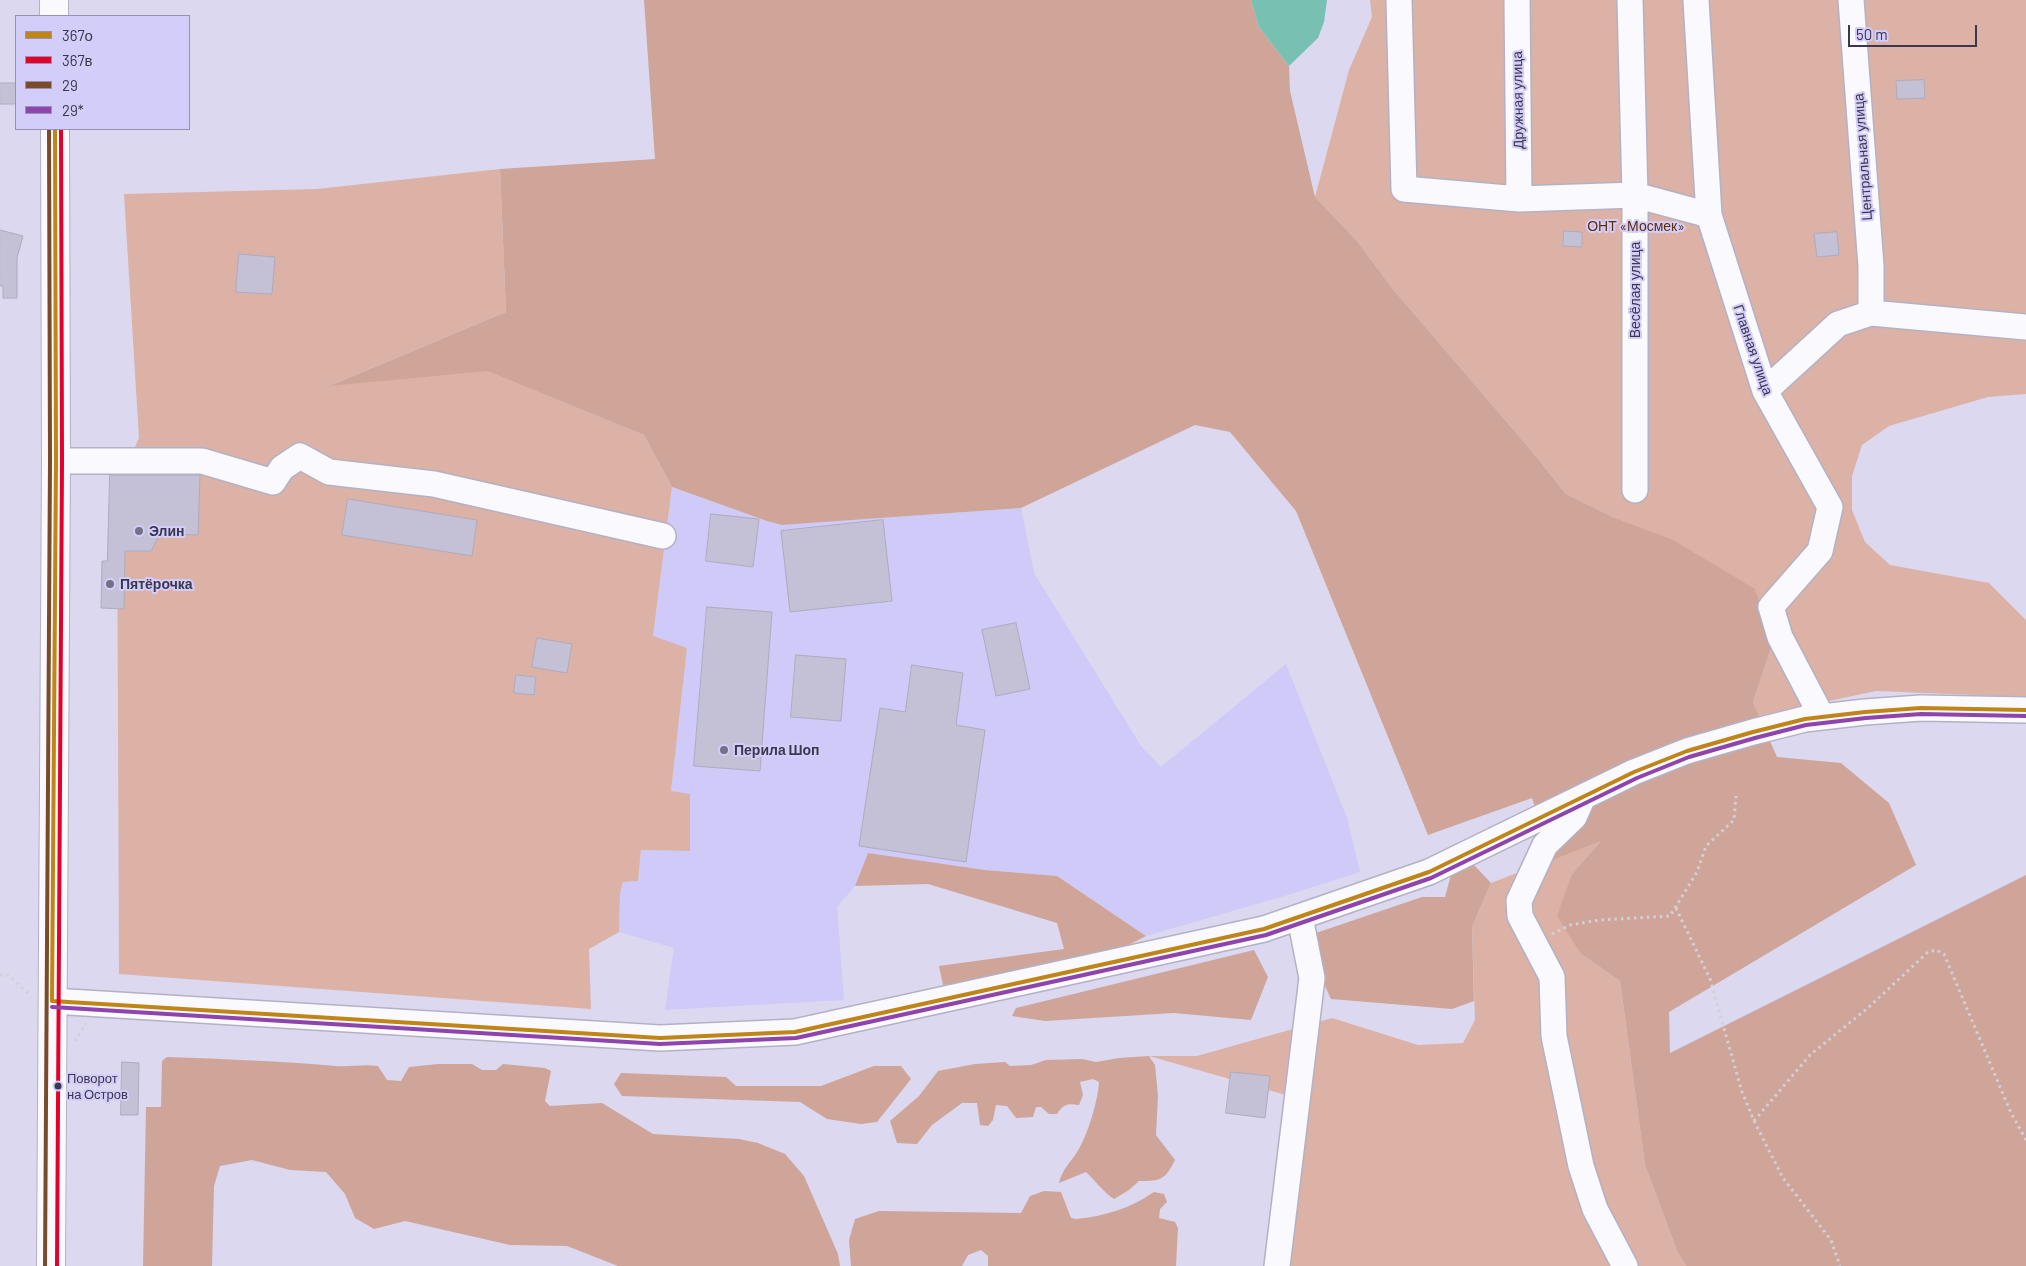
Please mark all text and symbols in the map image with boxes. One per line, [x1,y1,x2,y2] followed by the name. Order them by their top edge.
[15,15,190,130] legend
[1851,15,1980,47] scale bar
[1856,25,1888,43] text: 50 m
[62,26,93,44] text: 367о
[62,51,93,69] text: 367в
[1509,51,1527,149] street label: Дружная улица
[62,76,78,94] text: 29
[1850,93,1876,221] street label: Центральная улица
[62,101,84,119] text: 29*
[1587,218,1685,234] park label: ОНТ «Мосмек»
[1627,242,1643,338] street label: Весёлая улица
[1730,303,1776,397] street label: Главная улица
[149,523,185,539] place label: Элин
[133,525,145,537] marker: Элин
[120,576,193,592] place label: Пятёрочка
[104,578,116,590] marker: Пятёрочка
[734,742,820,758] place label: Перила Шоп
[718,744,730,756] marker: Перила Шоп
[67,1071,128,1102] place label: Поворот на Остров
[53,1081,63,1091] marker: Поворот на Остров

